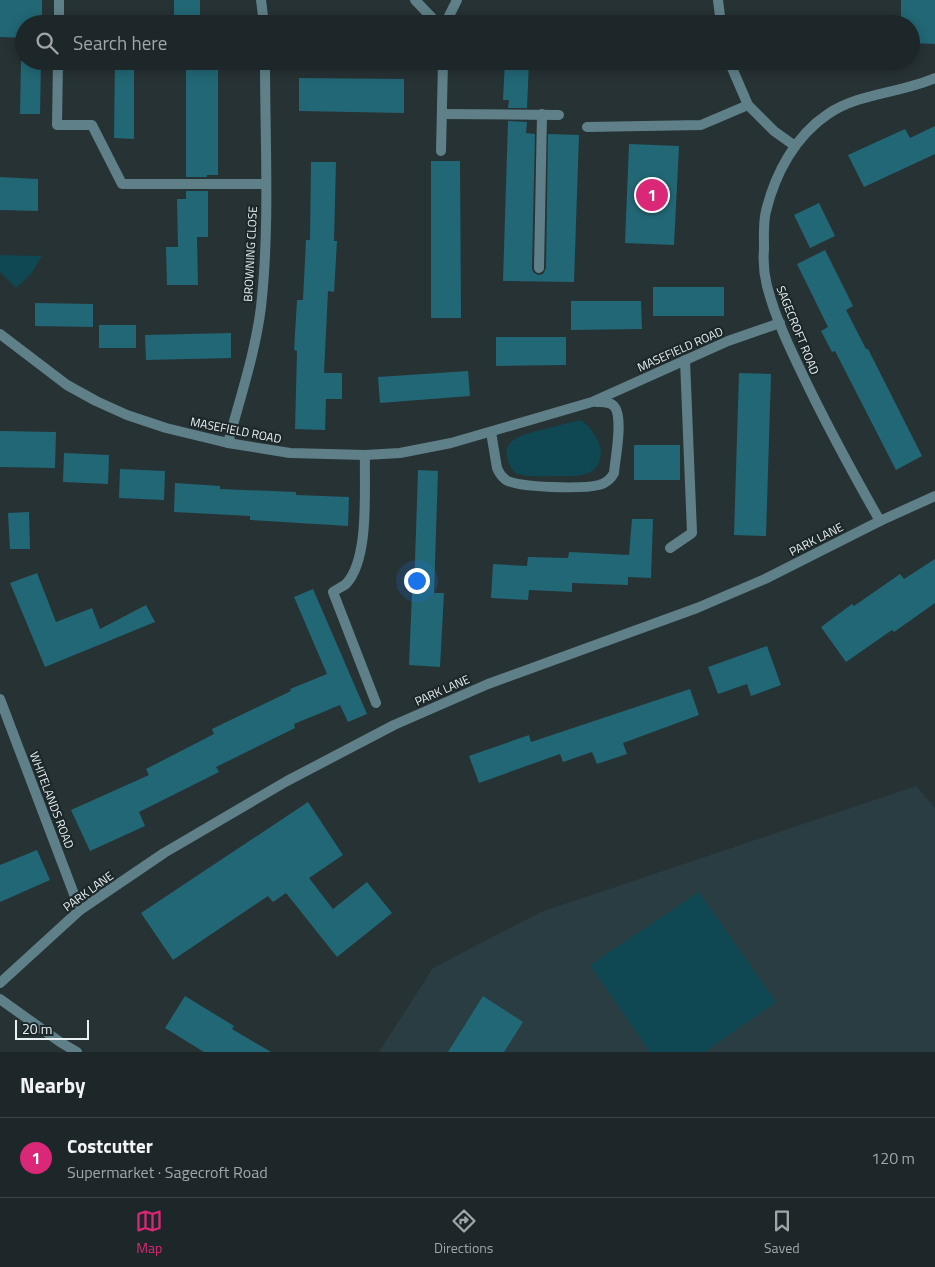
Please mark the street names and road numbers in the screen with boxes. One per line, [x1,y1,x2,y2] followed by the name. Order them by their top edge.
[238,205,262,302] street label: BROWNING CLOSE
[771,283,825,378] street label: SAGECROFT ROAD
[634,321,726,376] street label: MASEFIELD ROAD
[189,412,283,448] street label: MASEFIELD ROAD
[786,517,847,561] street label: PARK LANE
[411,669,473,711] street label: PARK LANE
[25,749,79,852] street label: WHITELANDS ROAD
[59,866,118,916] street label: PARK LANE

